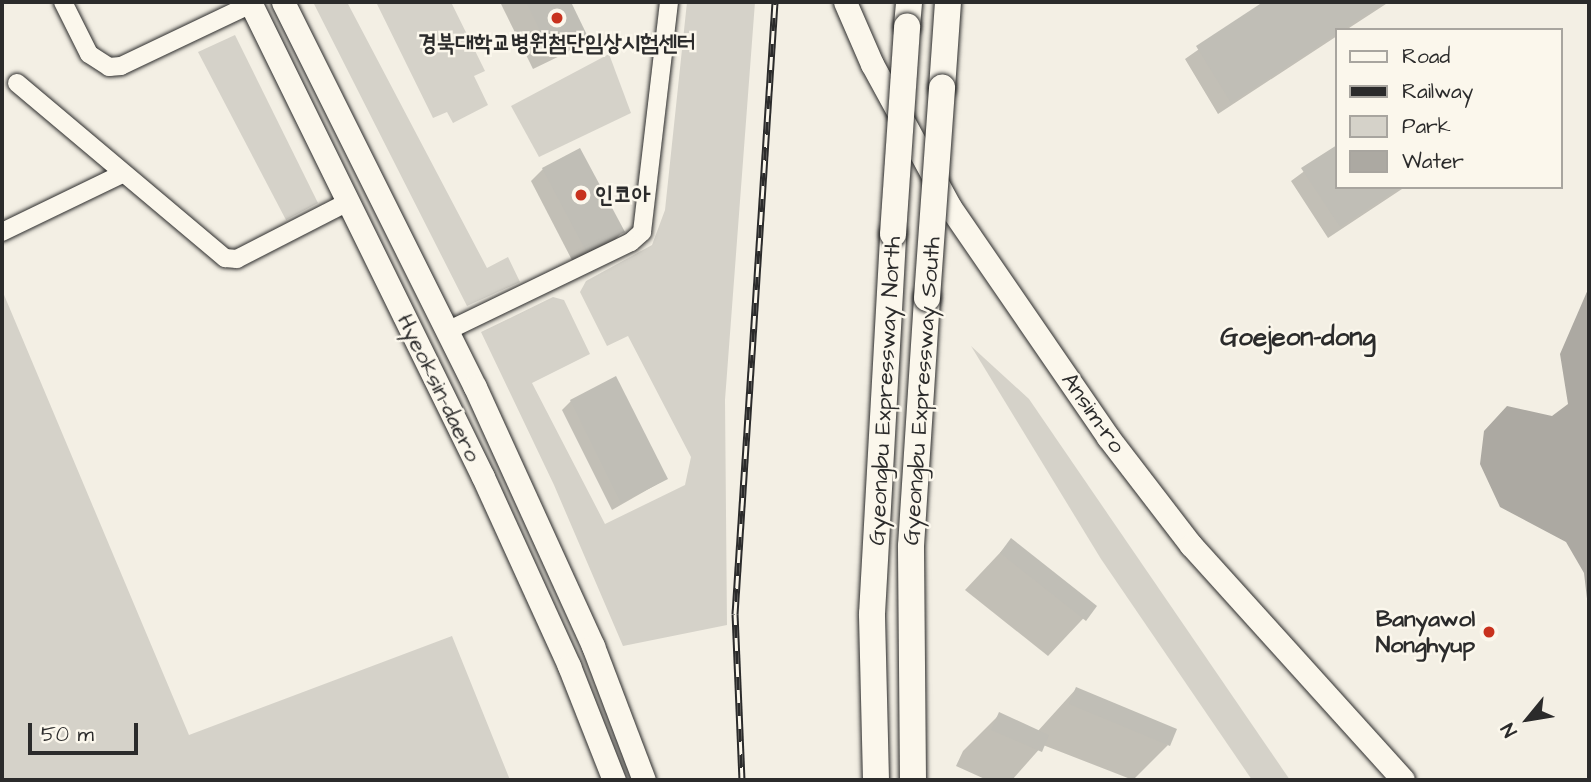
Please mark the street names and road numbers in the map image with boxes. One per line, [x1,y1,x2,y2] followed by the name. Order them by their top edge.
[863,236,907,546] street label: Gyeongbu Expressway North
[897,236,947,546] street label: Gyeongbu Expressway South
[391,309,487,467] street label: Hyeoksin-daero
[1055,367,1131,459] street label: Ansim-ro

